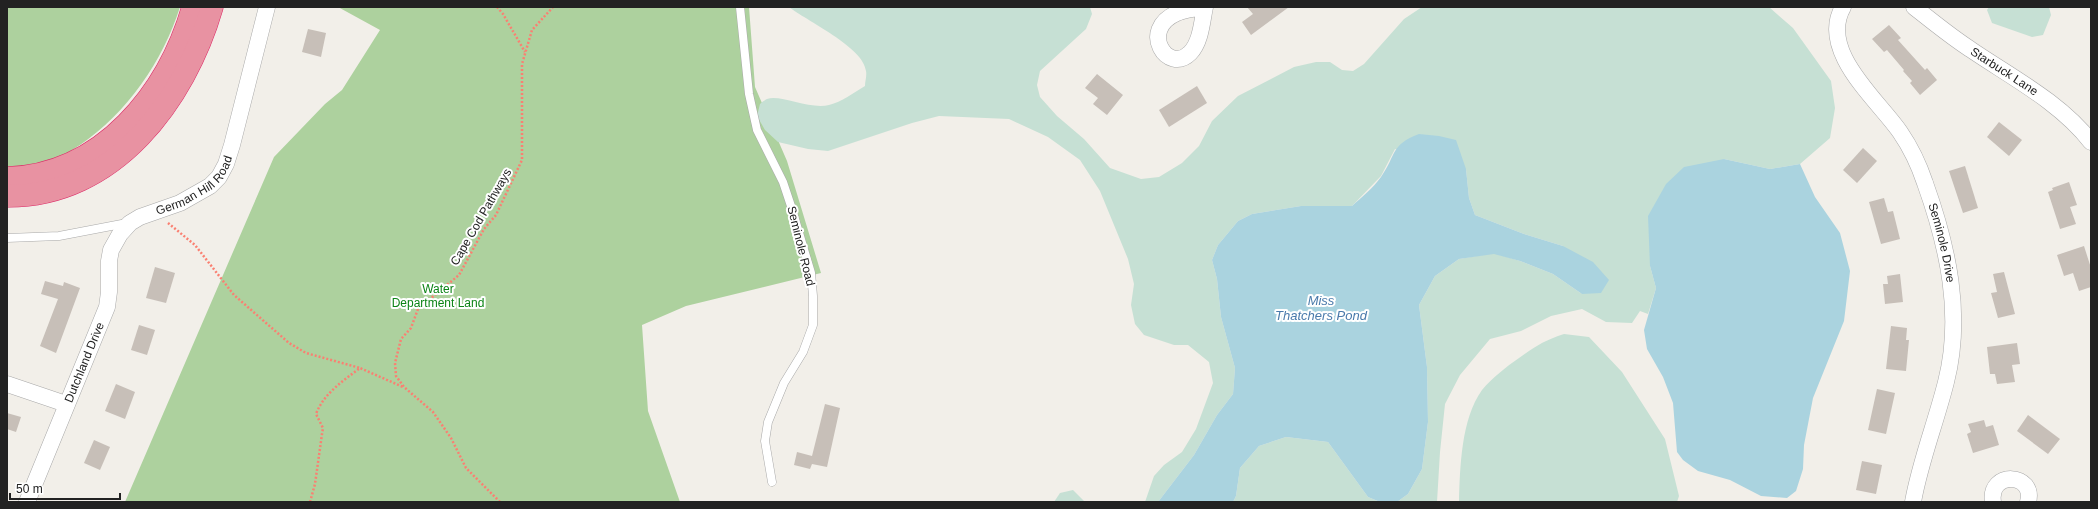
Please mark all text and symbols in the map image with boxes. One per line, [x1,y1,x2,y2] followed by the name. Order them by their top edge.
[1968,44,2041,99] street label: Starbuck Lane
[154,154,235,218] street label: German Hill Road
[448,166,514,268] street label: Cape Cod Pathways
[1925,201,1958,284] street label: Seminole Drive
[784,204,818,288] street label: Seminole Road
[392,282,484,310] park label: Water Department Land
[1275,293,1368,323] water label: Miss Thatchers Pond
[62,320,107,405] street label: Dutchland Drive
[10,475,120,501] scale bar
[16,482,43,496] text: 50 m

